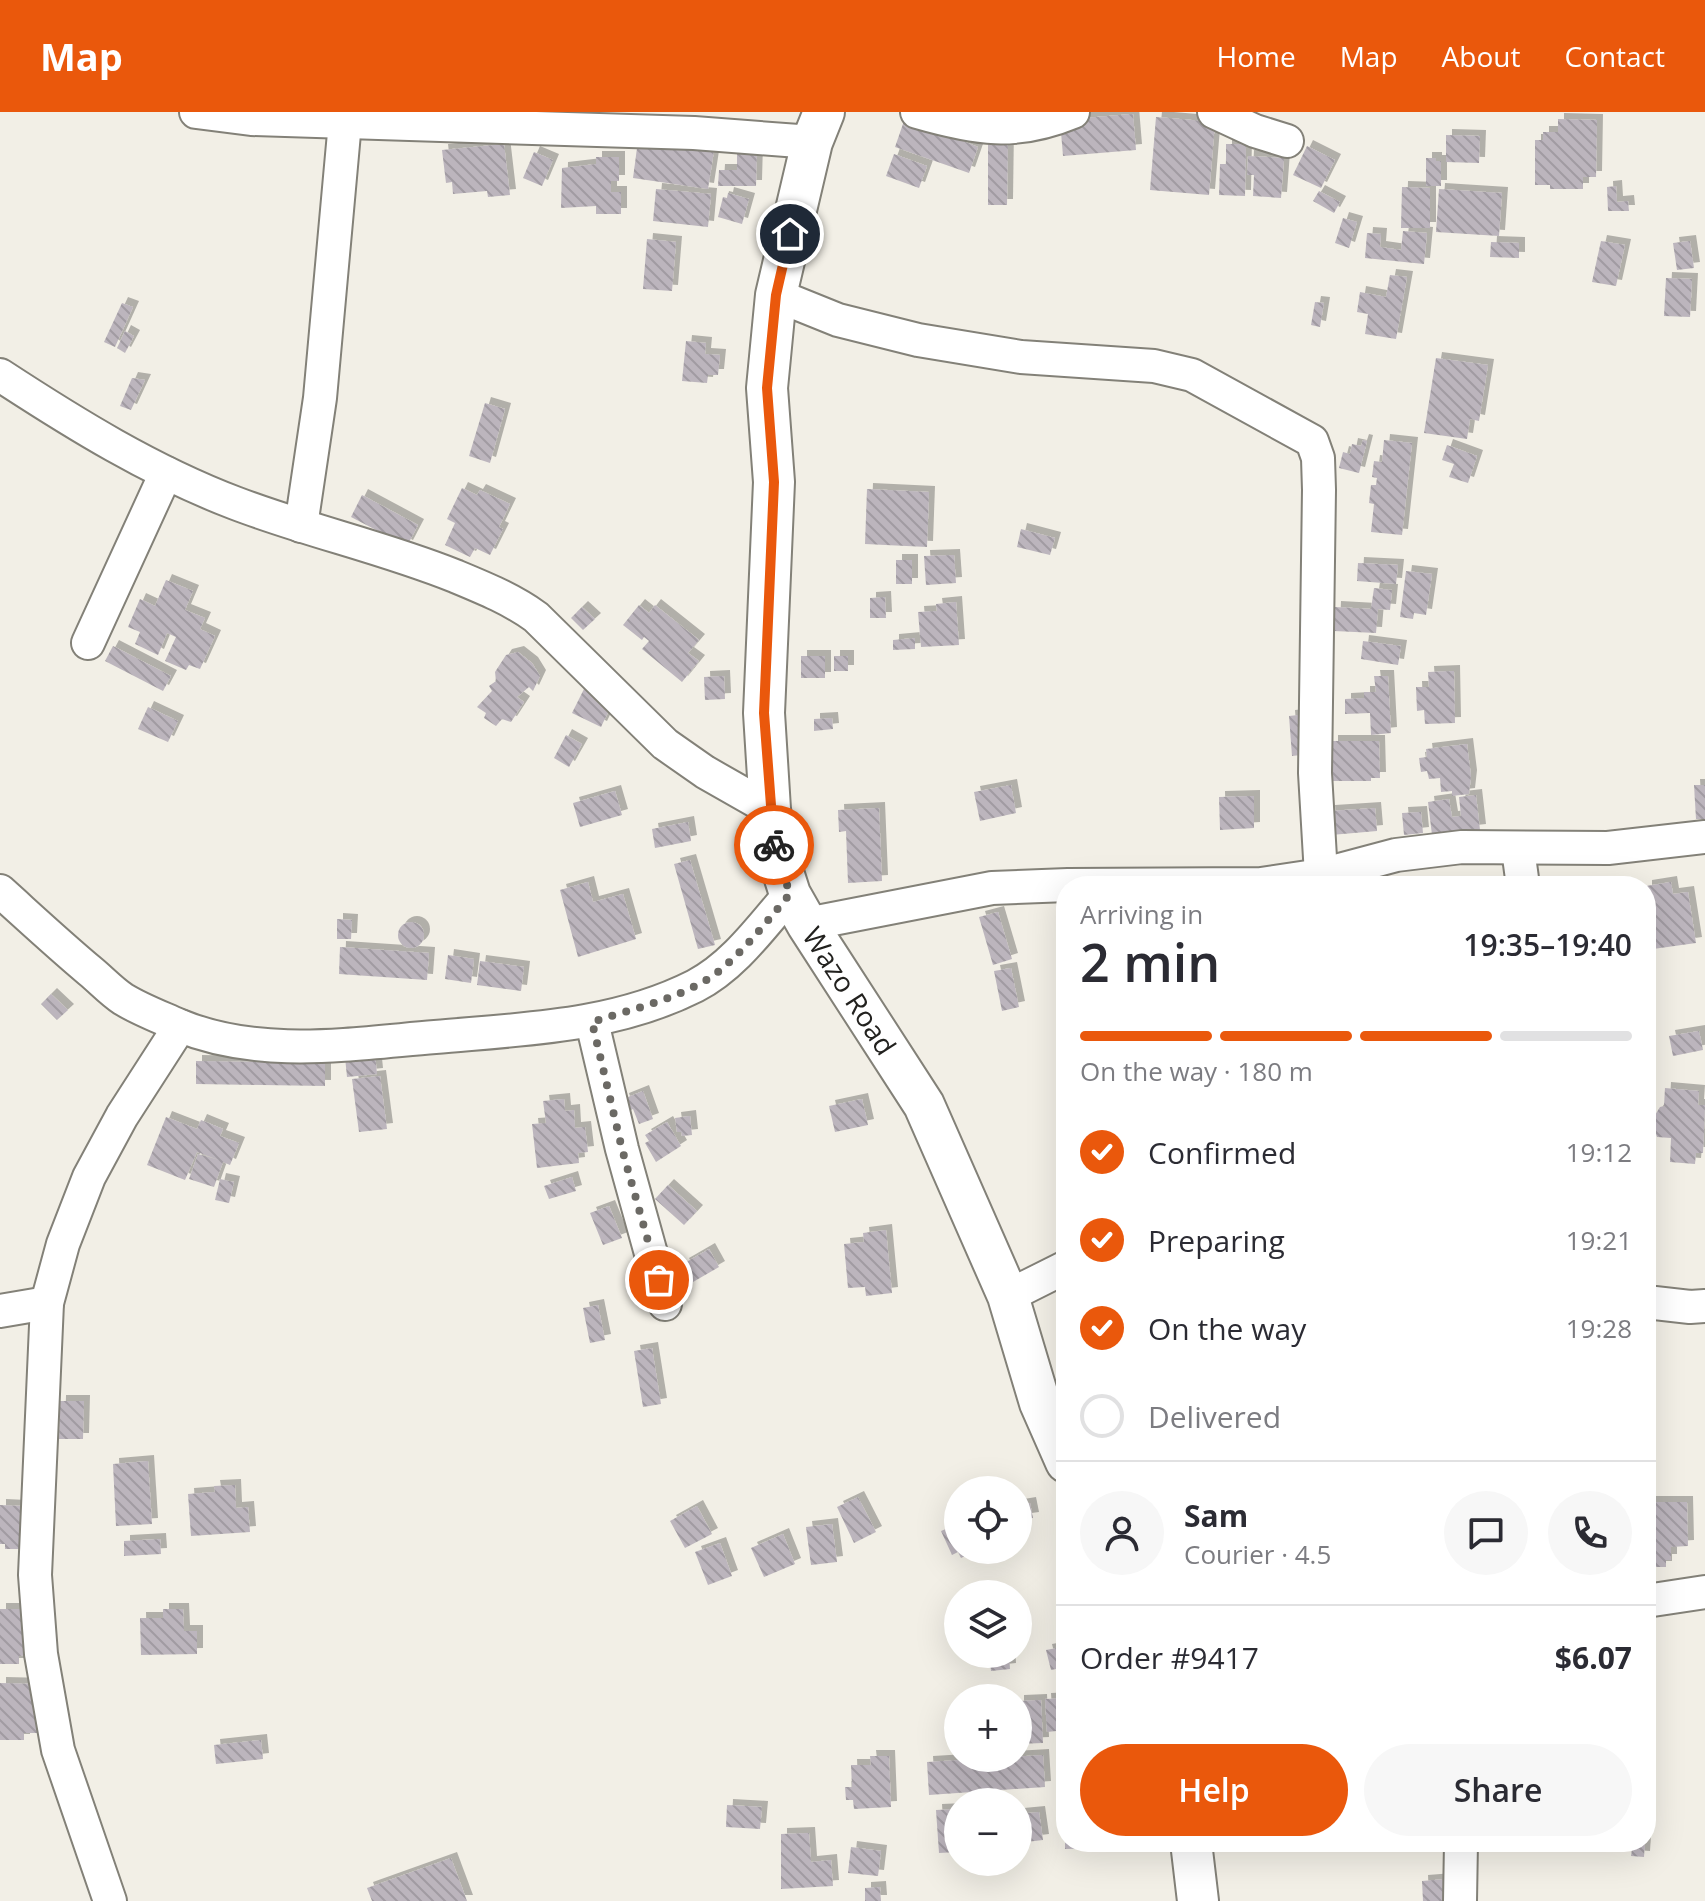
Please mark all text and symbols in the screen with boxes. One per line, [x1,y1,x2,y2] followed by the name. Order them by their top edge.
[40,30,123,82] text: Map
[1217,37,1296,75] text: Home
[1340,37,1398,75] text: Map
[1442,37,1520,75] text: About
[1564,37,1665,75] text: Contact
[756,200,824,268] pin
[768,212,812,256] icon: home
[734,805,814,885] courier
[752,823,796,867] icon: bike
[1080,896,1203,932] text: Arriving in
[795,919,905,1062] street label: Wazo Road
[1463,924,1632,965] text: 19:35–19:40
[1080,926,1220,997] text: 2 min
[1080,1053,1313,1089] text: On the way · 180 m
[1080,1130,1124,1174] icon: check
[1148,1132,1296,1173] text: Confirmed
[1566,1134,1632,1170] text: 19:12
[1080,1218,1124,1262] icon: check
[1148,1220,1285,1261] text: Preparing
[1566,1222,1632,1258] text: 19:21
[625,1246,693,1314] pin
[637,1258,681,1302] icon: bag
[1080,1306,1124,1350] icon: check
[1148,1308,1306,1349] text: On the way
[1566,1310,1632,1346] text: 19:28
[1148,1396,1281,1437] text: Delivered
[944,1476,1032,1876] map controls
[944,1476,1032,1564] button: locate
[1080,1491,1164,1575] button: person
[1444,1491,1528,1575] button: chat
[1548,1491,1632,1575] button: phone
[1184,1495,1248,1536] text: Sam
[1184,1536,1331,1572] text: Courier · 4.5
[944,1580,1032,1668] button: layers
[1080,1637,1259,1678] text: Order #9417
[1555,1637,1632,1678] text: $6.07
[944,1684,1032,1772] button: +
[1080,1744,1348,1836] button: Help
[1364,1744,1632,1836] button: Share
[944,1788,1032,1876] button: −

